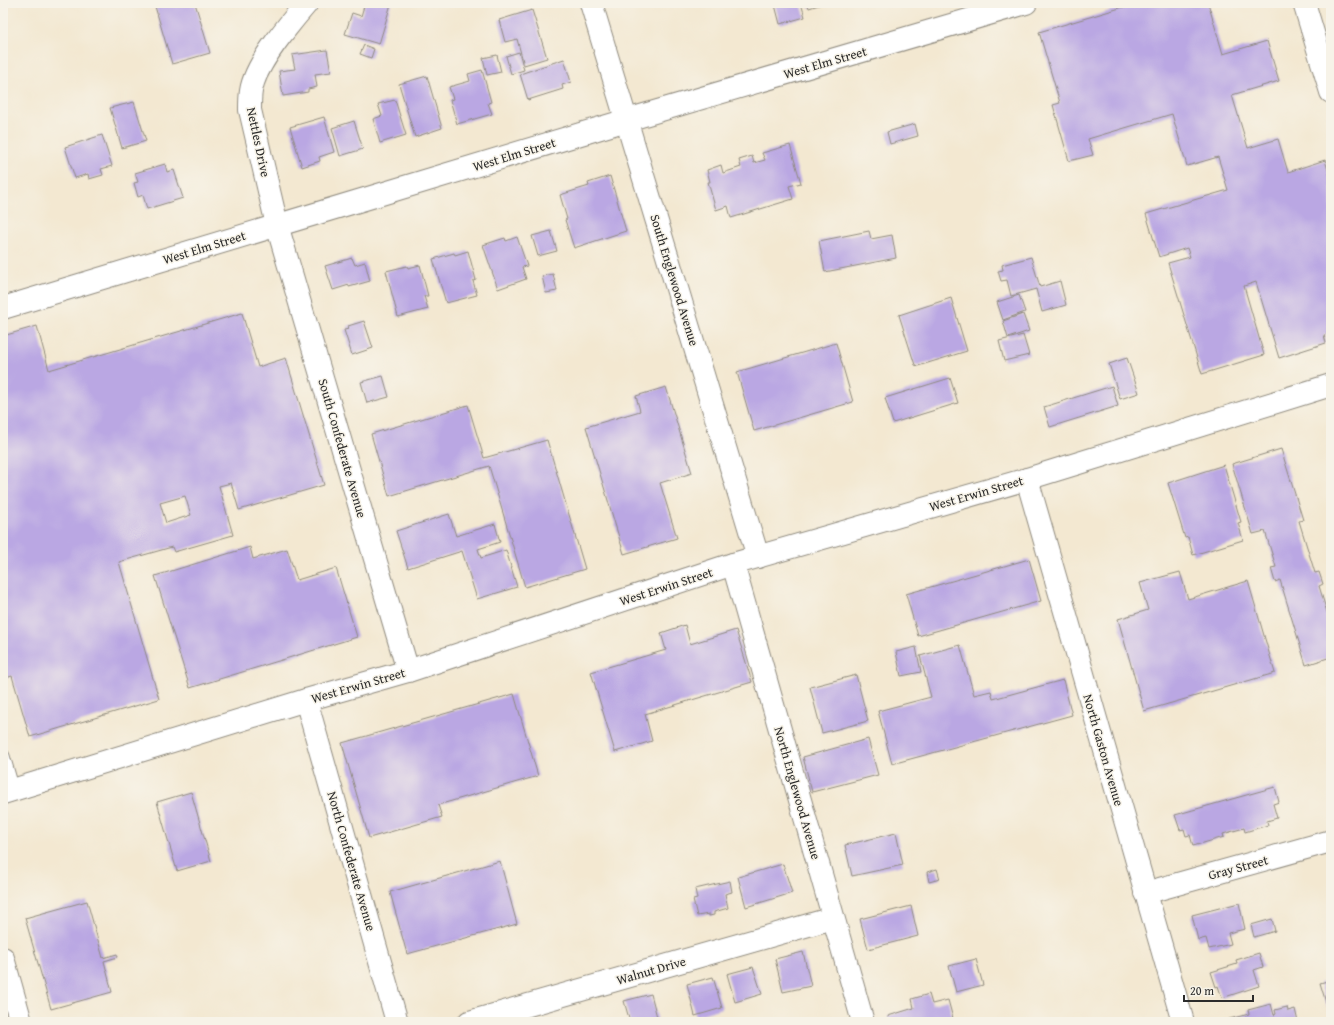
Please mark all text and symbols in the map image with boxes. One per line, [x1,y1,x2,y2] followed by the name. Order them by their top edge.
[781,41,869,83] street label: West Elm Street
[242,106,275,179] street label: Nettles Drive
[470,133,558,176] street label: West Elm Street
[645,212,704,348] street label: South Englewood Avenue
[160,226,248,269] street label: West Elm Street
[314,376,371,520] street label: South Confederate Avenue
[927,471,1026,516] street label: West Erwin Street
[617,562,716,611] street label: West Erwin Street
[309,663,408,708] street label: West Erwin Street
[1078,692,1129,808] street label: North Gaston Avenue
[769,724,826,862] street label: North Englewood Avenue
[322,789,381,933] street label: North Confederate Avenue
[1206,850,1271,885] street label: Gray Street
[614,952,688,989] street label: Walnut Drive
[1184,977,1253,1003] scale bar
[1190,982,1214,999] text: 20 m

